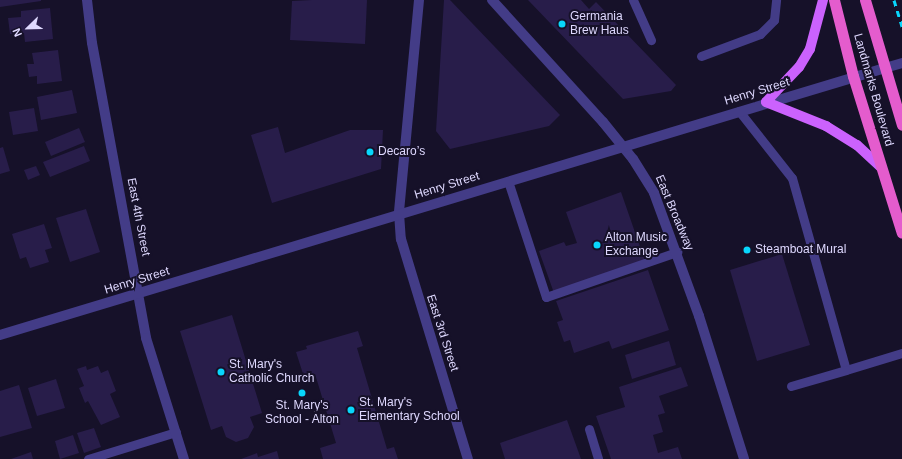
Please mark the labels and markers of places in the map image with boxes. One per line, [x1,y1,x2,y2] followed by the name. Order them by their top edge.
[570,10,629,38] place label: Germania Brew Haus
[557,19,567,29] marker: Germania Brew Haus
[378,145,425,159] place label: Decaro’s
[365,147,375,157] marker: Decaro’s
[605,231,667,259] place label: Alton Music Exchange
[592,240,602,250] marker: Alton Music Exchange
[755,243,846,257] place label: Steamboat Mural
[742,245,752,255] marker: Steamboat Mural
[229,358,314,386] place label: St. Mary's Catholic Church
[216,367,226,377] marker: St. Mary's Catholic Church
[297,388,307,398] marker: St. Mary's School - Alton
[359,396,460,424] place label: St. Mary's Elementary School
[265,399,339,427] place label: St. Mary's School - Alton
[346,405,356,415] marker: St. Mary's Elementary School

